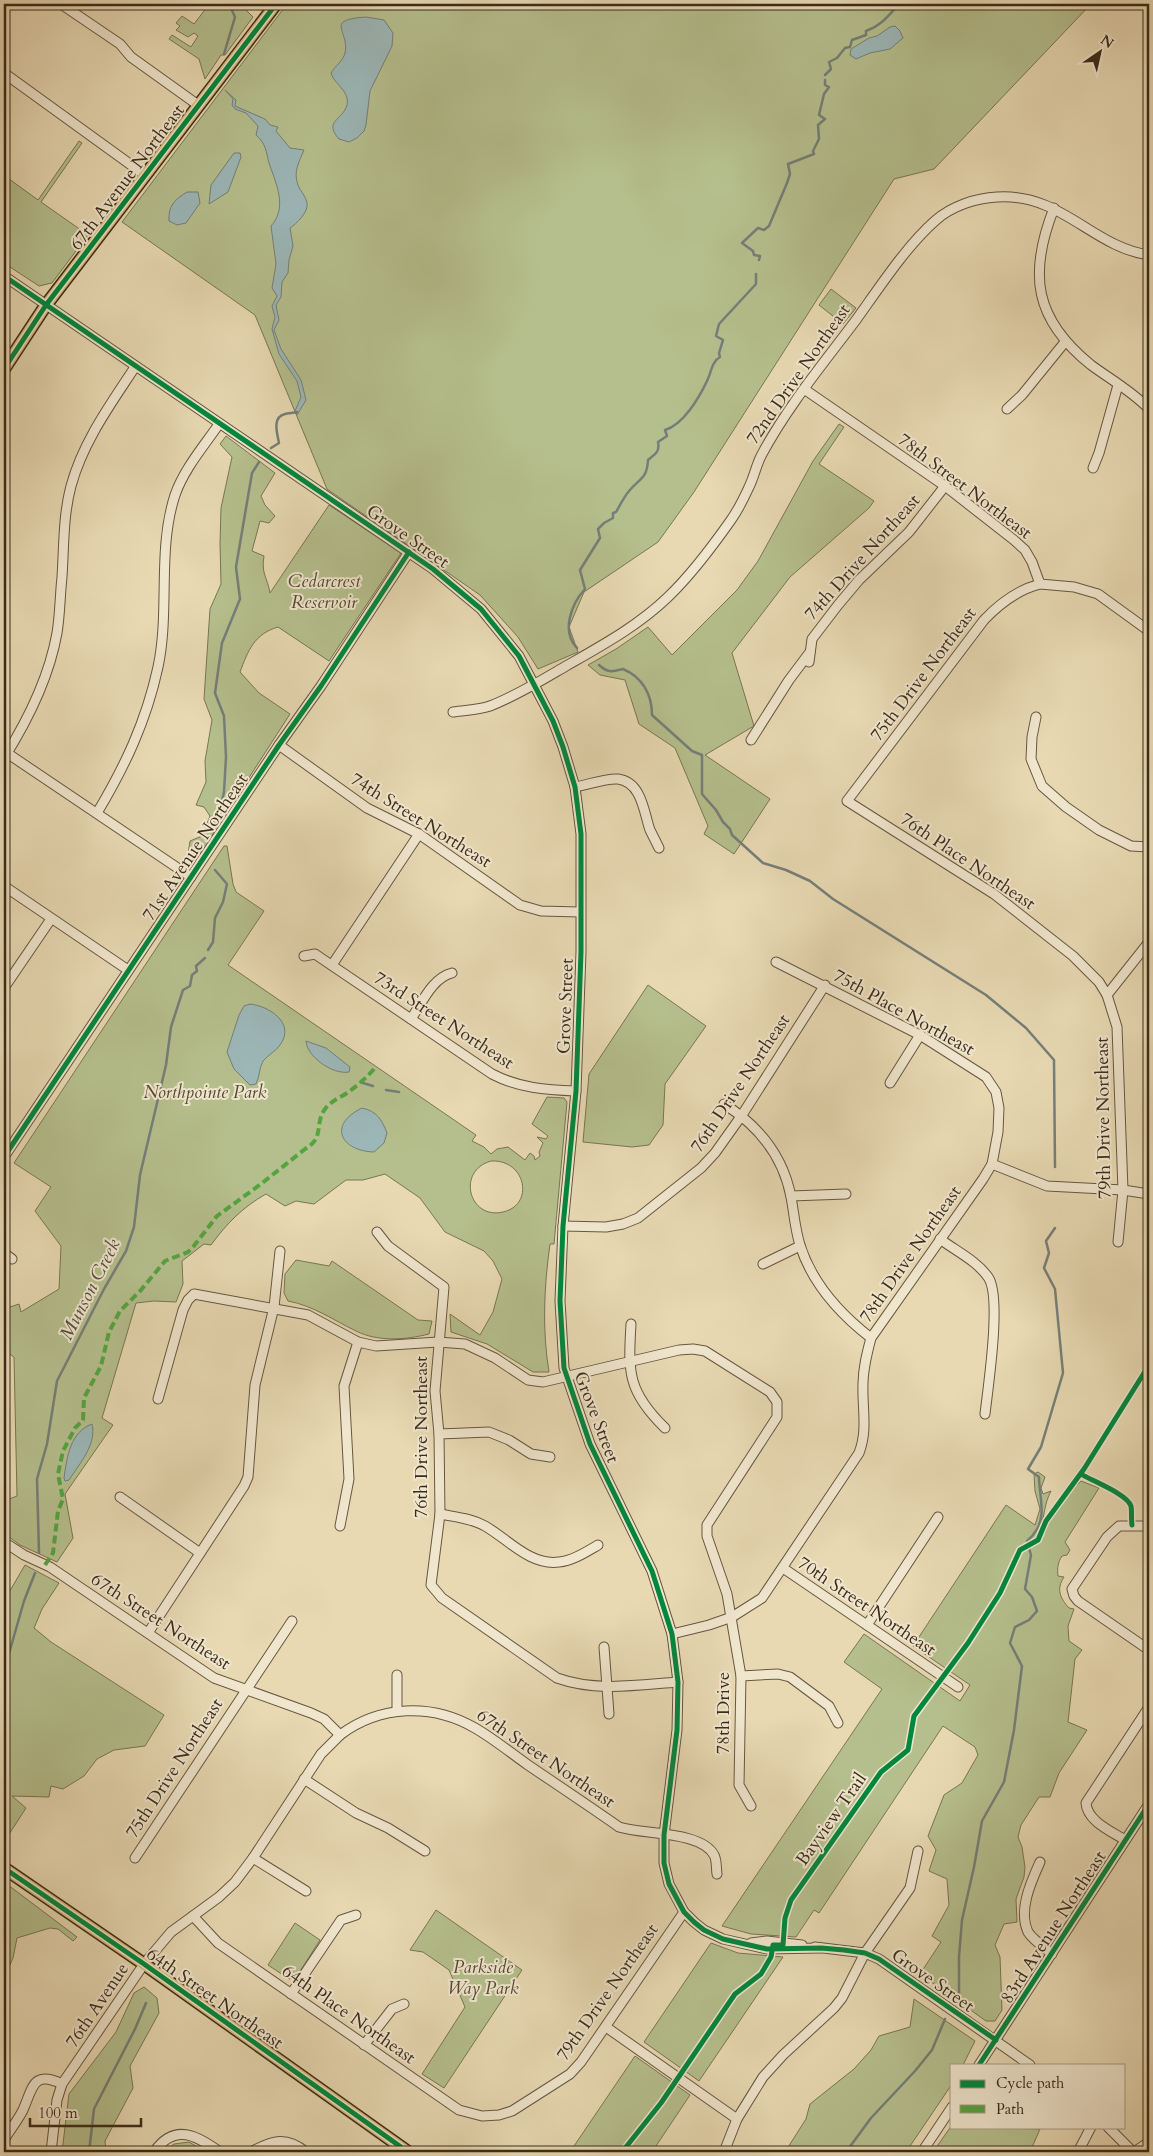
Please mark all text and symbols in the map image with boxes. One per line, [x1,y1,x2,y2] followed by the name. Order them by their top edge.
[1076,28,1126,78] north arrow
[1097,30,1117,53] text: N
[64,99,191,255] street label: 67th Avenue Northeast
[740,299,857,450] street label: 72nd Drive Northeast
[893,428,1037,545] street label: 78th Street Northeast
[799,489,926,626] street label: 74th Drive Northeast
[361,499,454,574] street label: Grove Street
[288,569,361,615] park label: Cedarcrest Reservoir
[865,602,982,747] street label: 75th Drive Northeast
[345,767,496,874] street label: 74th Street Northeast
[137,768,254,926] street label: 71st Avenue Northeast
[895,807,1040,916] street label: 76th Place Northeast
[551,957,580,1054] street label: Grove Street
[829,963,979,1062] street label: 75th Place Northeast
[369,966,519,1075] street label: 73rd Street Northeast
[685,1009,796,1157] street label: 76th Drive Northeast
[1090,1036,1117,1199] street label: 79th Drive Northeast
[143,1080,267,1105] park label: Northpointe Park
[854,1180,967,1328] street label: 78th Drive Northeast
[53,1234,127,1345] water label: Munson Creek
[409,1356,434,1518] street label: 76th Drive Northeast
[568,1368,626,1467] street label: Grove Street
[793,1551,941,1662] street label: 70th Street Northeast
[86,1567,236,1676] street label: 67th Street Northeast
[711,1672,736,1754] street label: 78th Drive
[120,1693,229,1843] street label: 75th Drive Northeast
[472,1703,620,1814] street label: 67th Street Northeast
[790,1767,873,1871] street label: Bayview Trail
[995,1846,1112,2009] street label: 83rd Avenue Northeast
[551,1918,664,2066] street label: 79th Drive Northeast
[141,1942,288,2055] street label: 64th Street Northeast
[886,1943,979,2018] street label: Grove Street
[447,1955,519,2001] park label: Parkside Way Park
[60,1958,135,2053] street label: 76th Avenue
[277,1959,421,2070] street label: 64th Place Northeast
[950,2064,1126,2128] legend
[996,2073,1065,2093] text: Cycle path
[30,2096,141,2128] scale bar
[996,2099,1025,2119] text: Path
[38,2103,78,2123] text: 100 m

